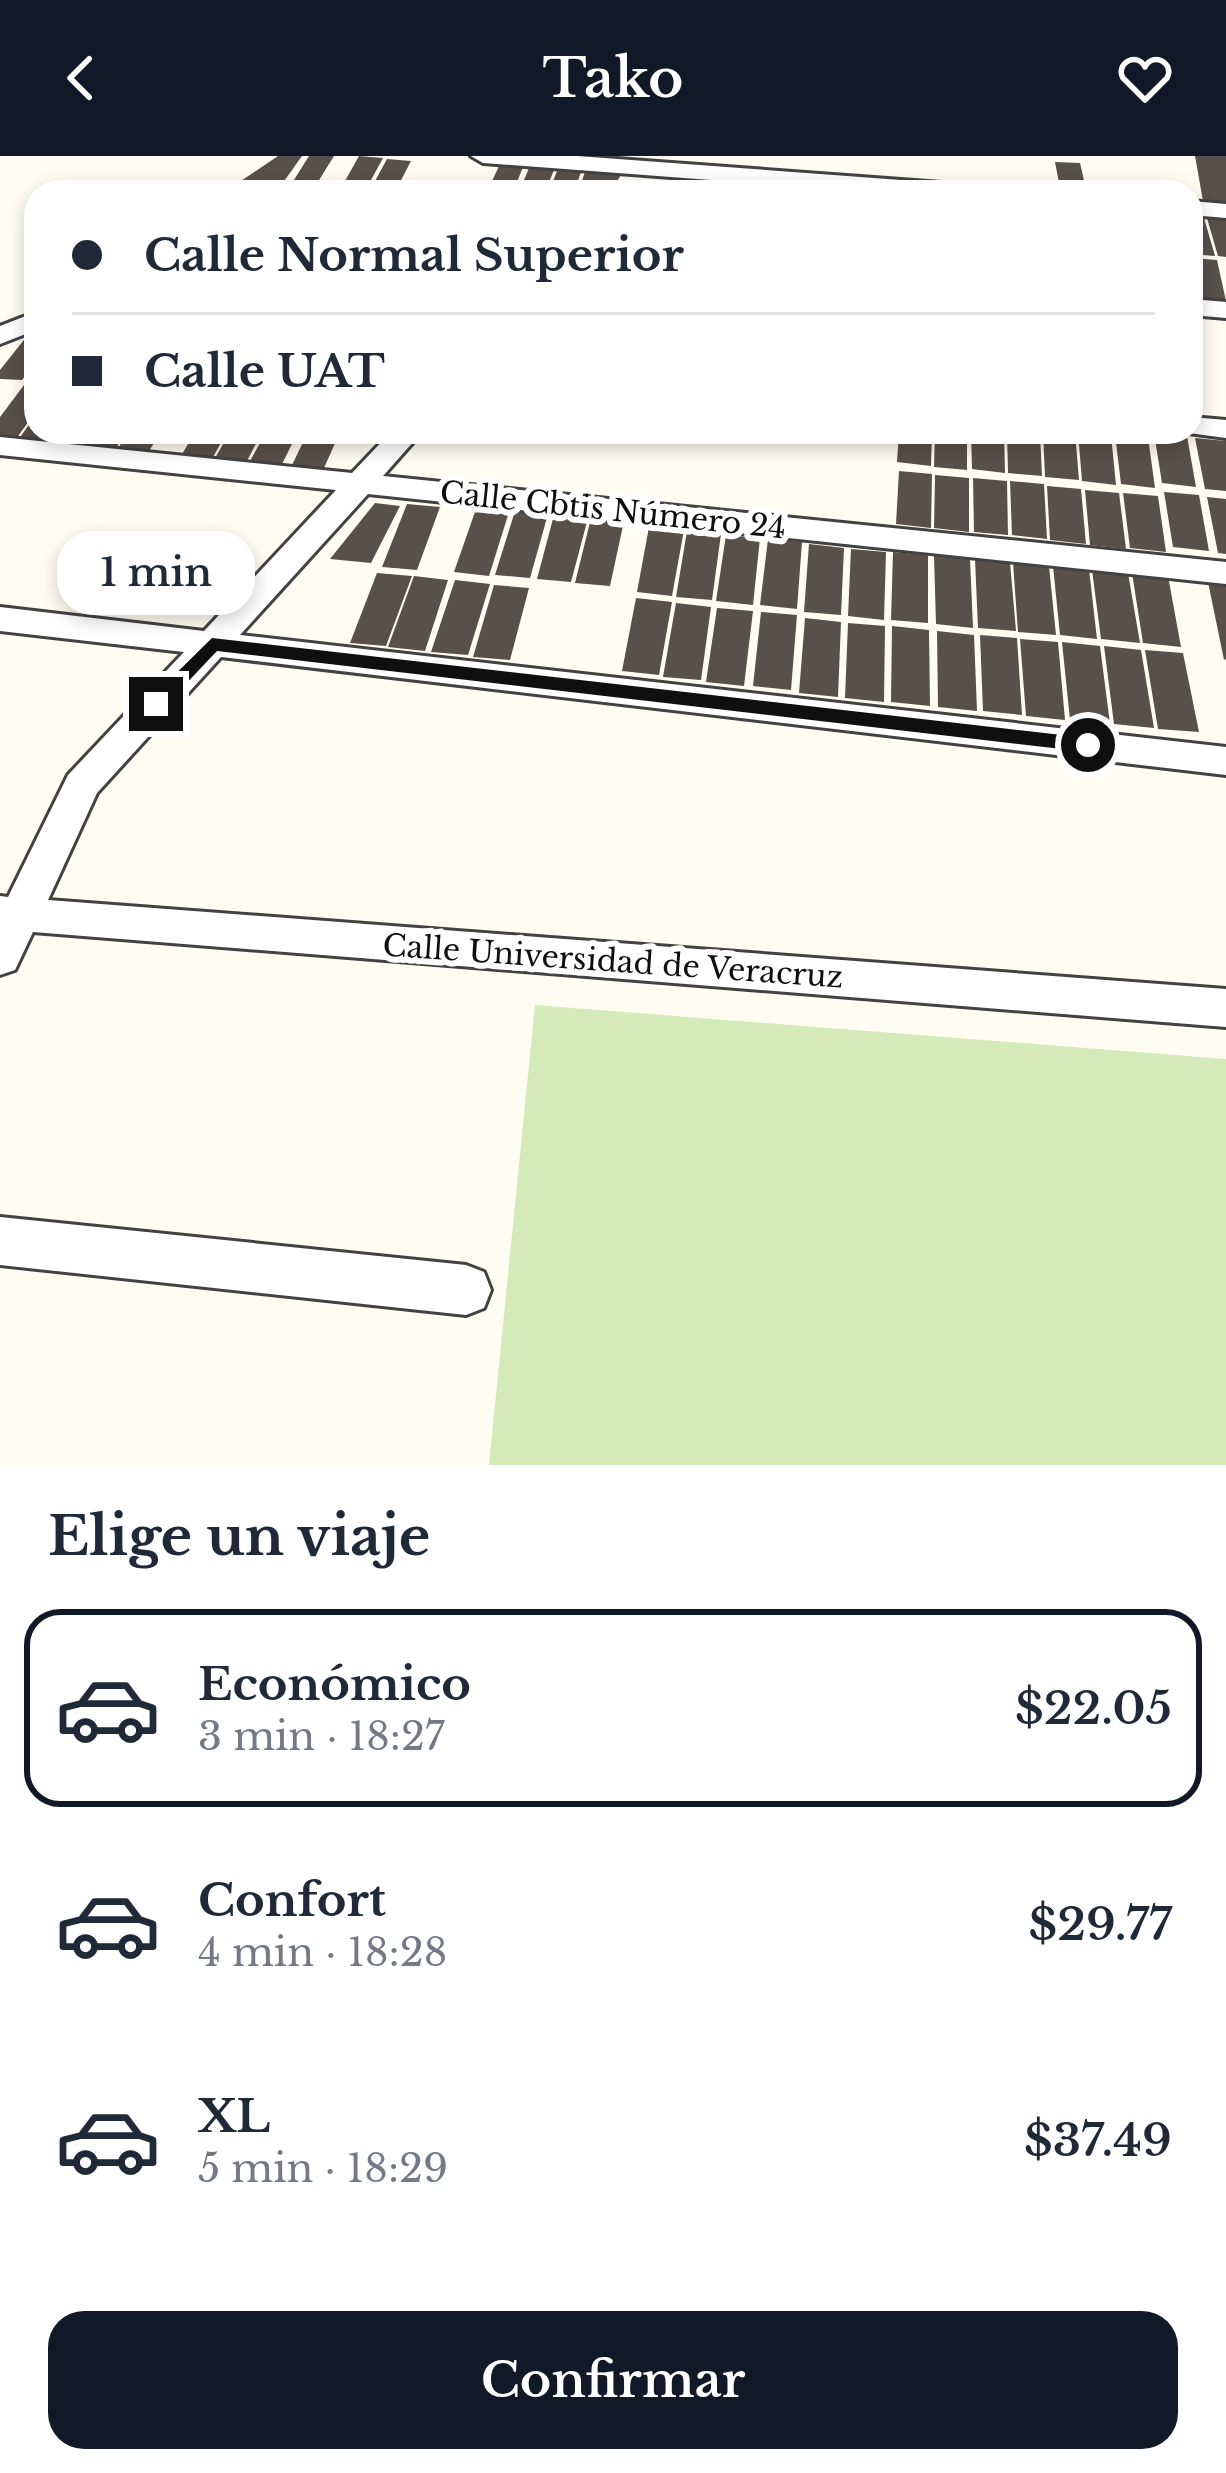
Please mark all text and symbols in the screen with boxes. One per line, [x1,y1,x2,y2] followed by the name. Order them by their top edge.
[48,45,114,111] icon: back
[543,45,683,112] text: Tako
[1112,45,1178,111] icon: heart
[144,227,684,283] text: Calle Normal Superior
[144,343,385,399] text: Calle UAT
[438,473,788,547] street label: Calle Cbtis Número 24
[57,530,255,614] callout: 1 min
[100,548,212,597] text: 1 min
[129,677,183,731] route end
[1061,718,1115,772] route start
[382,926,844,996] street label: Calle Universidad de Veracruz
[48,1503,430,1570] text: Elige un viaje
[54,1654,162,1762] icon: car
[198,1656,471,1712] text: Económico
[1015,1680,1172,1736] text: $22.05
[198,1712,444,1761] text: 3 min · 18:27
[54,1870,162,1978] icon: car
[198,1872,386,1928] text: Confort
[1029,1896,1172,1952] text: $29.77
[198,1928,447,1977] text: 4 min · 18:28
[54,2086,162,2194] icon: car
[198,2088,270,2144] text: XL
[1024,2112,1172,2168] text: $37.49
[198,2144,448,2193] text: 5 min · 18:29
[48,2311,1178,2449] button: Confirmar

